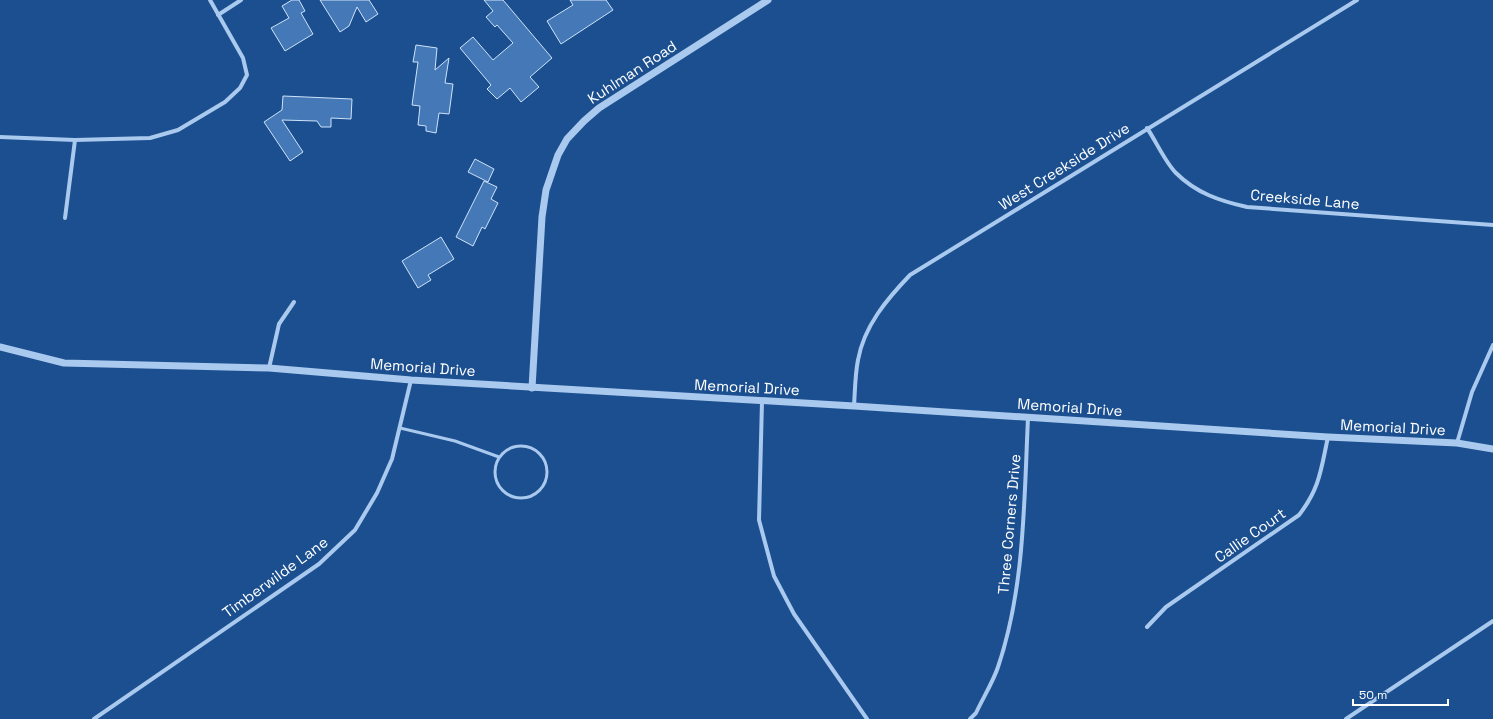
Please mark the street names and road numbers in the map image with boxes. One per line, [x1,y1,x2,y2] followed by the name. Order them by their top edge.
[584,36,680,108] street label: Kuhlman Road
[995,118,1133,214] street label: West Creekside Drive
[1250,185,1360,213] street label: Creekside Lane
[370,354,476,380] street label: Memorial Drive
[694,375,800,399] street label: Memorial Drive
[1017,394,1123,420] street label: Memorial Drive
[1340,415,1446,439] street label: Memorial Drive
[993,453,1025,595] street label: Three Corners Drive
[1211,503,1289,566] street label: Callie Court
[218,532,332,622] street label: Timberwilde Lane

